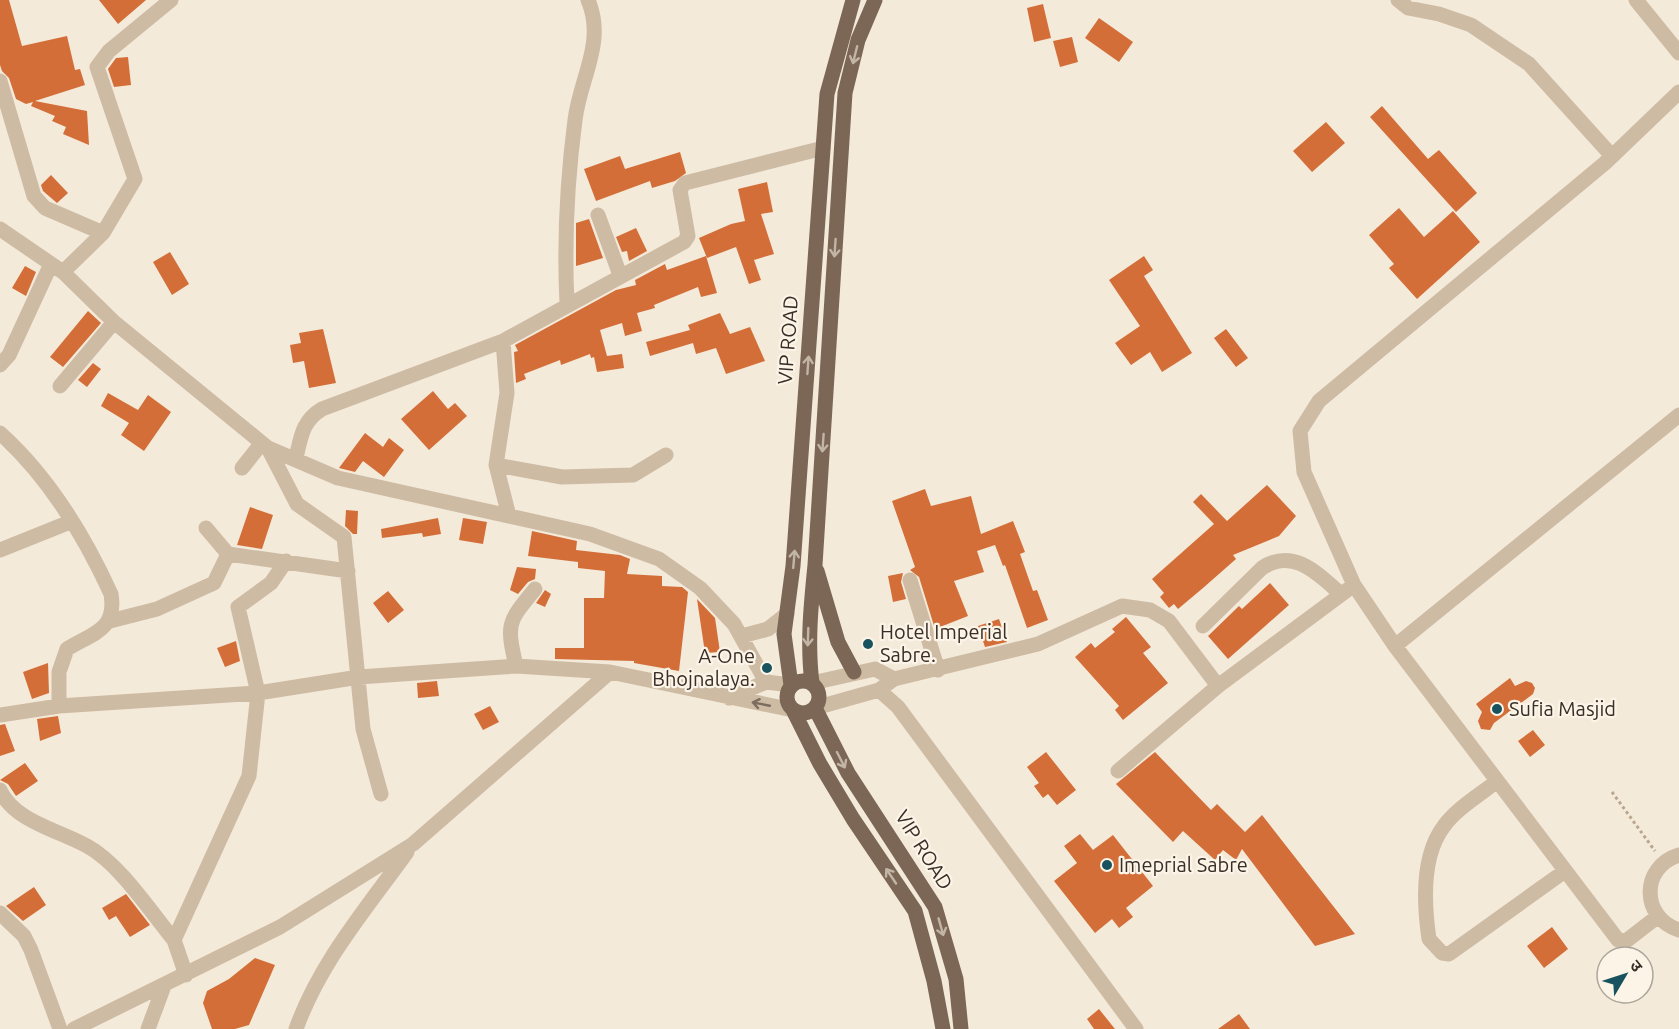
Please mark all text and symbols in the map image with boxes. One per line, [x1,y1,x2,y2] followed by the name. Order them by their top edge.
[848,45,860,64] one-way arrow
[830,238,841,258] one-way arrow
[773,295,802,385] street label: VIP ROAD
[802,355,813,375] one-way arrow
[817,432,828,452] one-way arrow
[789,550,800,570] one-way arrow
[880,620,1007,666] place label: Hotel Imperial Sabre.
[803,627,814,647] one-way arrow
[861,637,875,651] marker: Hotel Imperial Sabre.
[652,644,755,690] place label: A-One Bhojnalaya.
[760,661,774,675] marker: A-One Bhojnalaya.
[1509,697,1616,720] place label: Sufia Masjid
[752,698,771,709] one-way arrow
[1490,702,1504,716] marker: Sufia Masjid
[836,751,848,769] one-way arrow
[891,806,958,894] street label: VIP ROAD
[1119,853,1248,876] place label: Imeprial Sabre
[1100,858,1114,872] marker: Imeprial Sabre
[885,868,897,885] one-way arrow
[935,917,947,936] one-way arrow
[1595,945,1655,1005] north arrow
[1627,956,1647,975] text: उ

